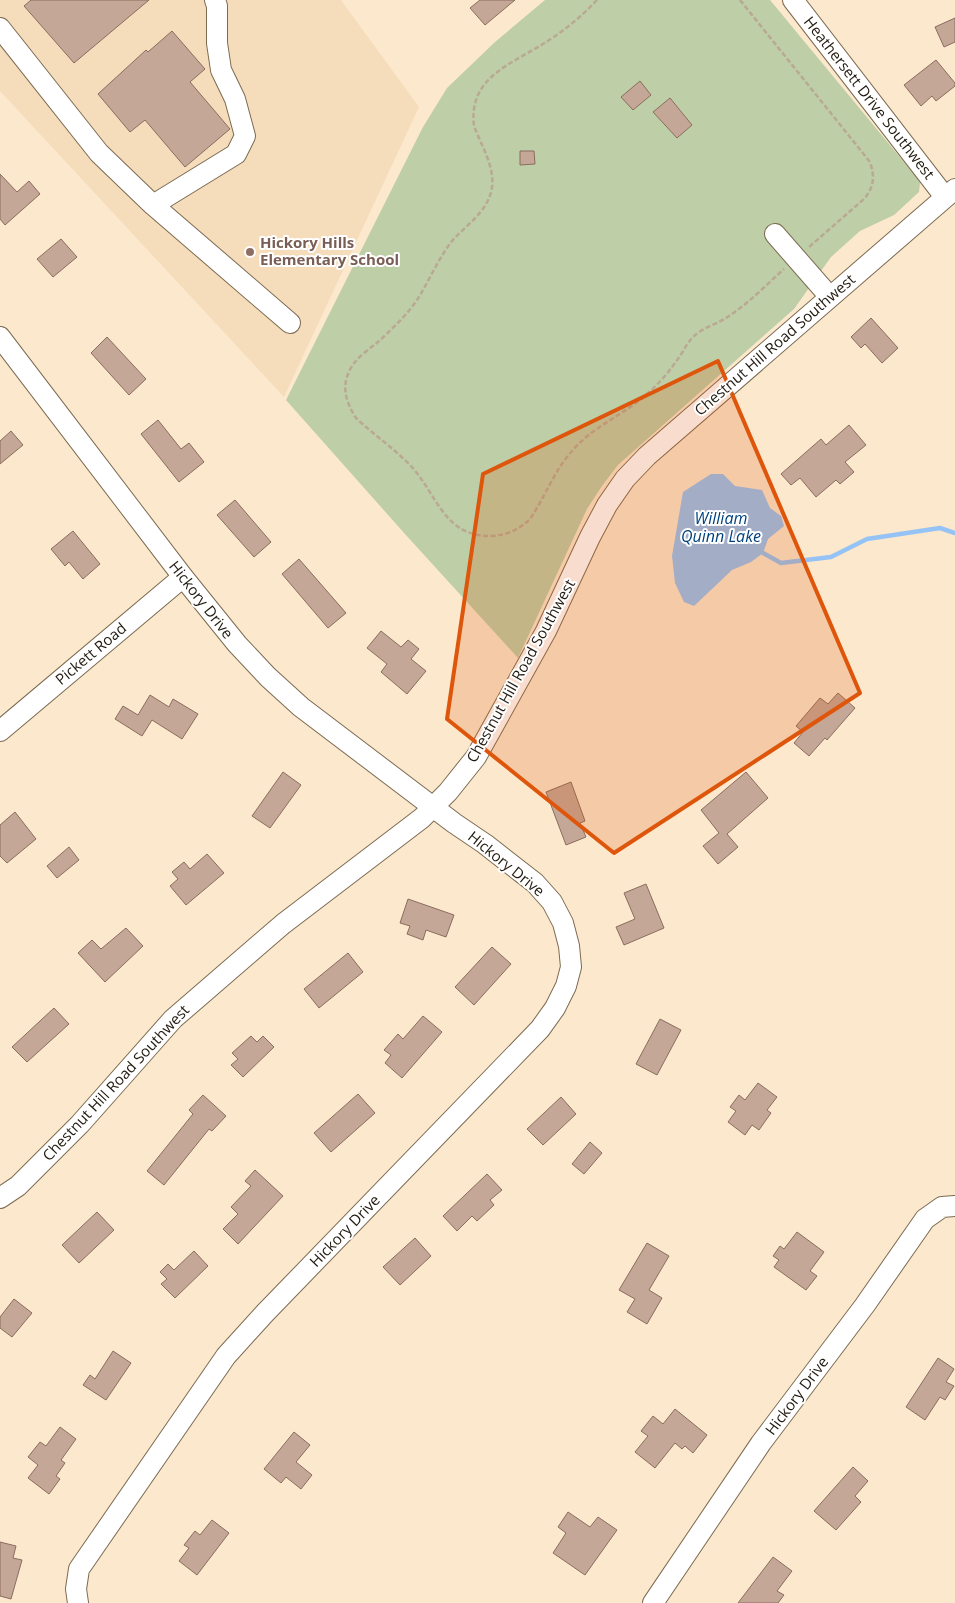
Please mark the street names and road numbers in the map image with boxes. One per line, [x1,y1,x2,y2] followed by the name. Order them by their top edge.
[800,12,940,183] street label: Heathersett Drive Southwest
[690,269,859,420] street label: Chestnut Hill Road Southwest
[165,557,238,642] street label: Hickory Drive
[461,575,579,766] street label: Chestnut Hill Road Southwest
[51,618,130,689] street label: Pickett Road
[464,826,549,900] street label: Hickory Drive
[37,1000,193,1165] street label: Chestnut Hill Road Southwest
[305,1190,384,1271] street label: Hickory Drive
[760,1352,832,1439] street label: Hickory Drive

